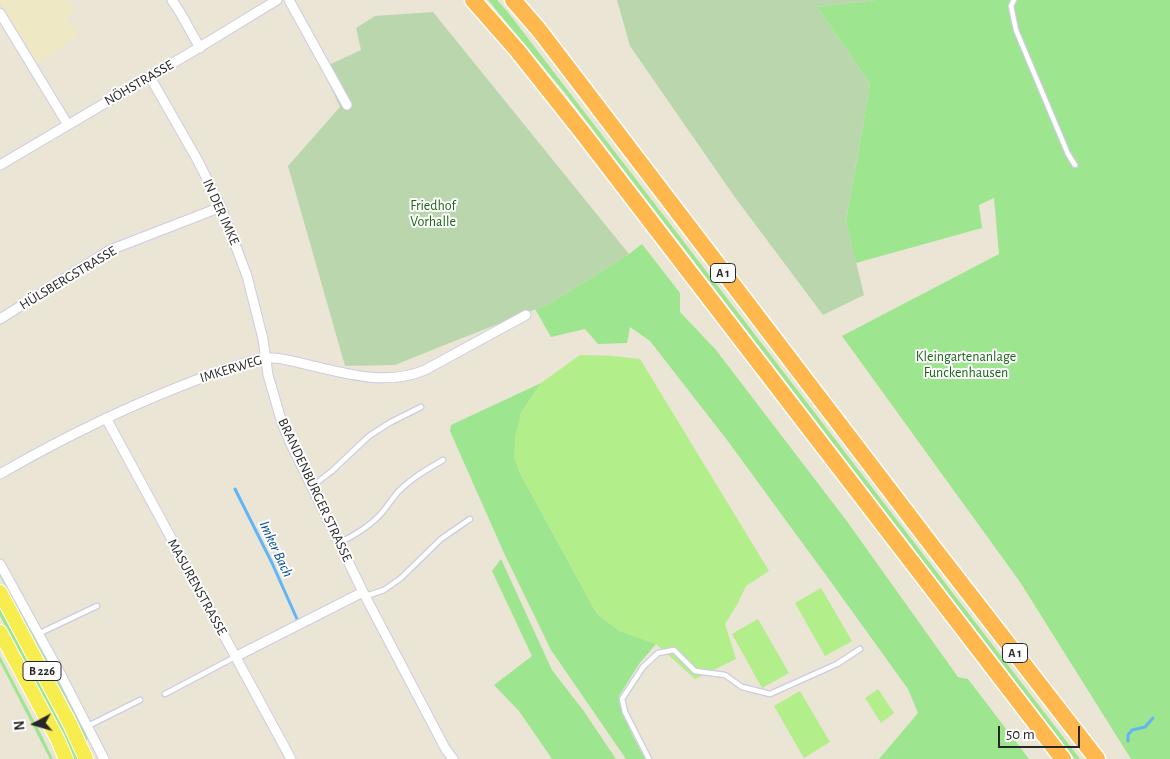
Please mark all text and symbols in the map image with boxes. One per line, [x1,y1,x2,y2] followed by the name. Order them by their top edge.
[102,57,176,109] street label: NÖHSTRASSE
[199,176,243,248] street label: IN DER IMKE
[410,198,456,230] park label: Friedhof Vorhalle
[16,242,120,314] street label: HÜLSBERGSTRASSE
[710,264,736,282] road number: A 1
[916,349,1016,382] park label: Kleingartenanlage Funckenhausen
[198,352,264,386] street label: IMKERWEG
[274,416,356,564] street label: BRANDENBURGER STRASSE
[255,518,297,580] water label: Imker Bach
[164,536,230,638] street label: MASURENSTRASSE
[1002,644,1028,662] road number: A 1
[23,661,61,680] road number: B 226
[10,699,60,749] north arrow
[1000,716,1082,748] scale bar
[13,720,28,731] text: N
[1006,727,1035,742] text: 50 m

